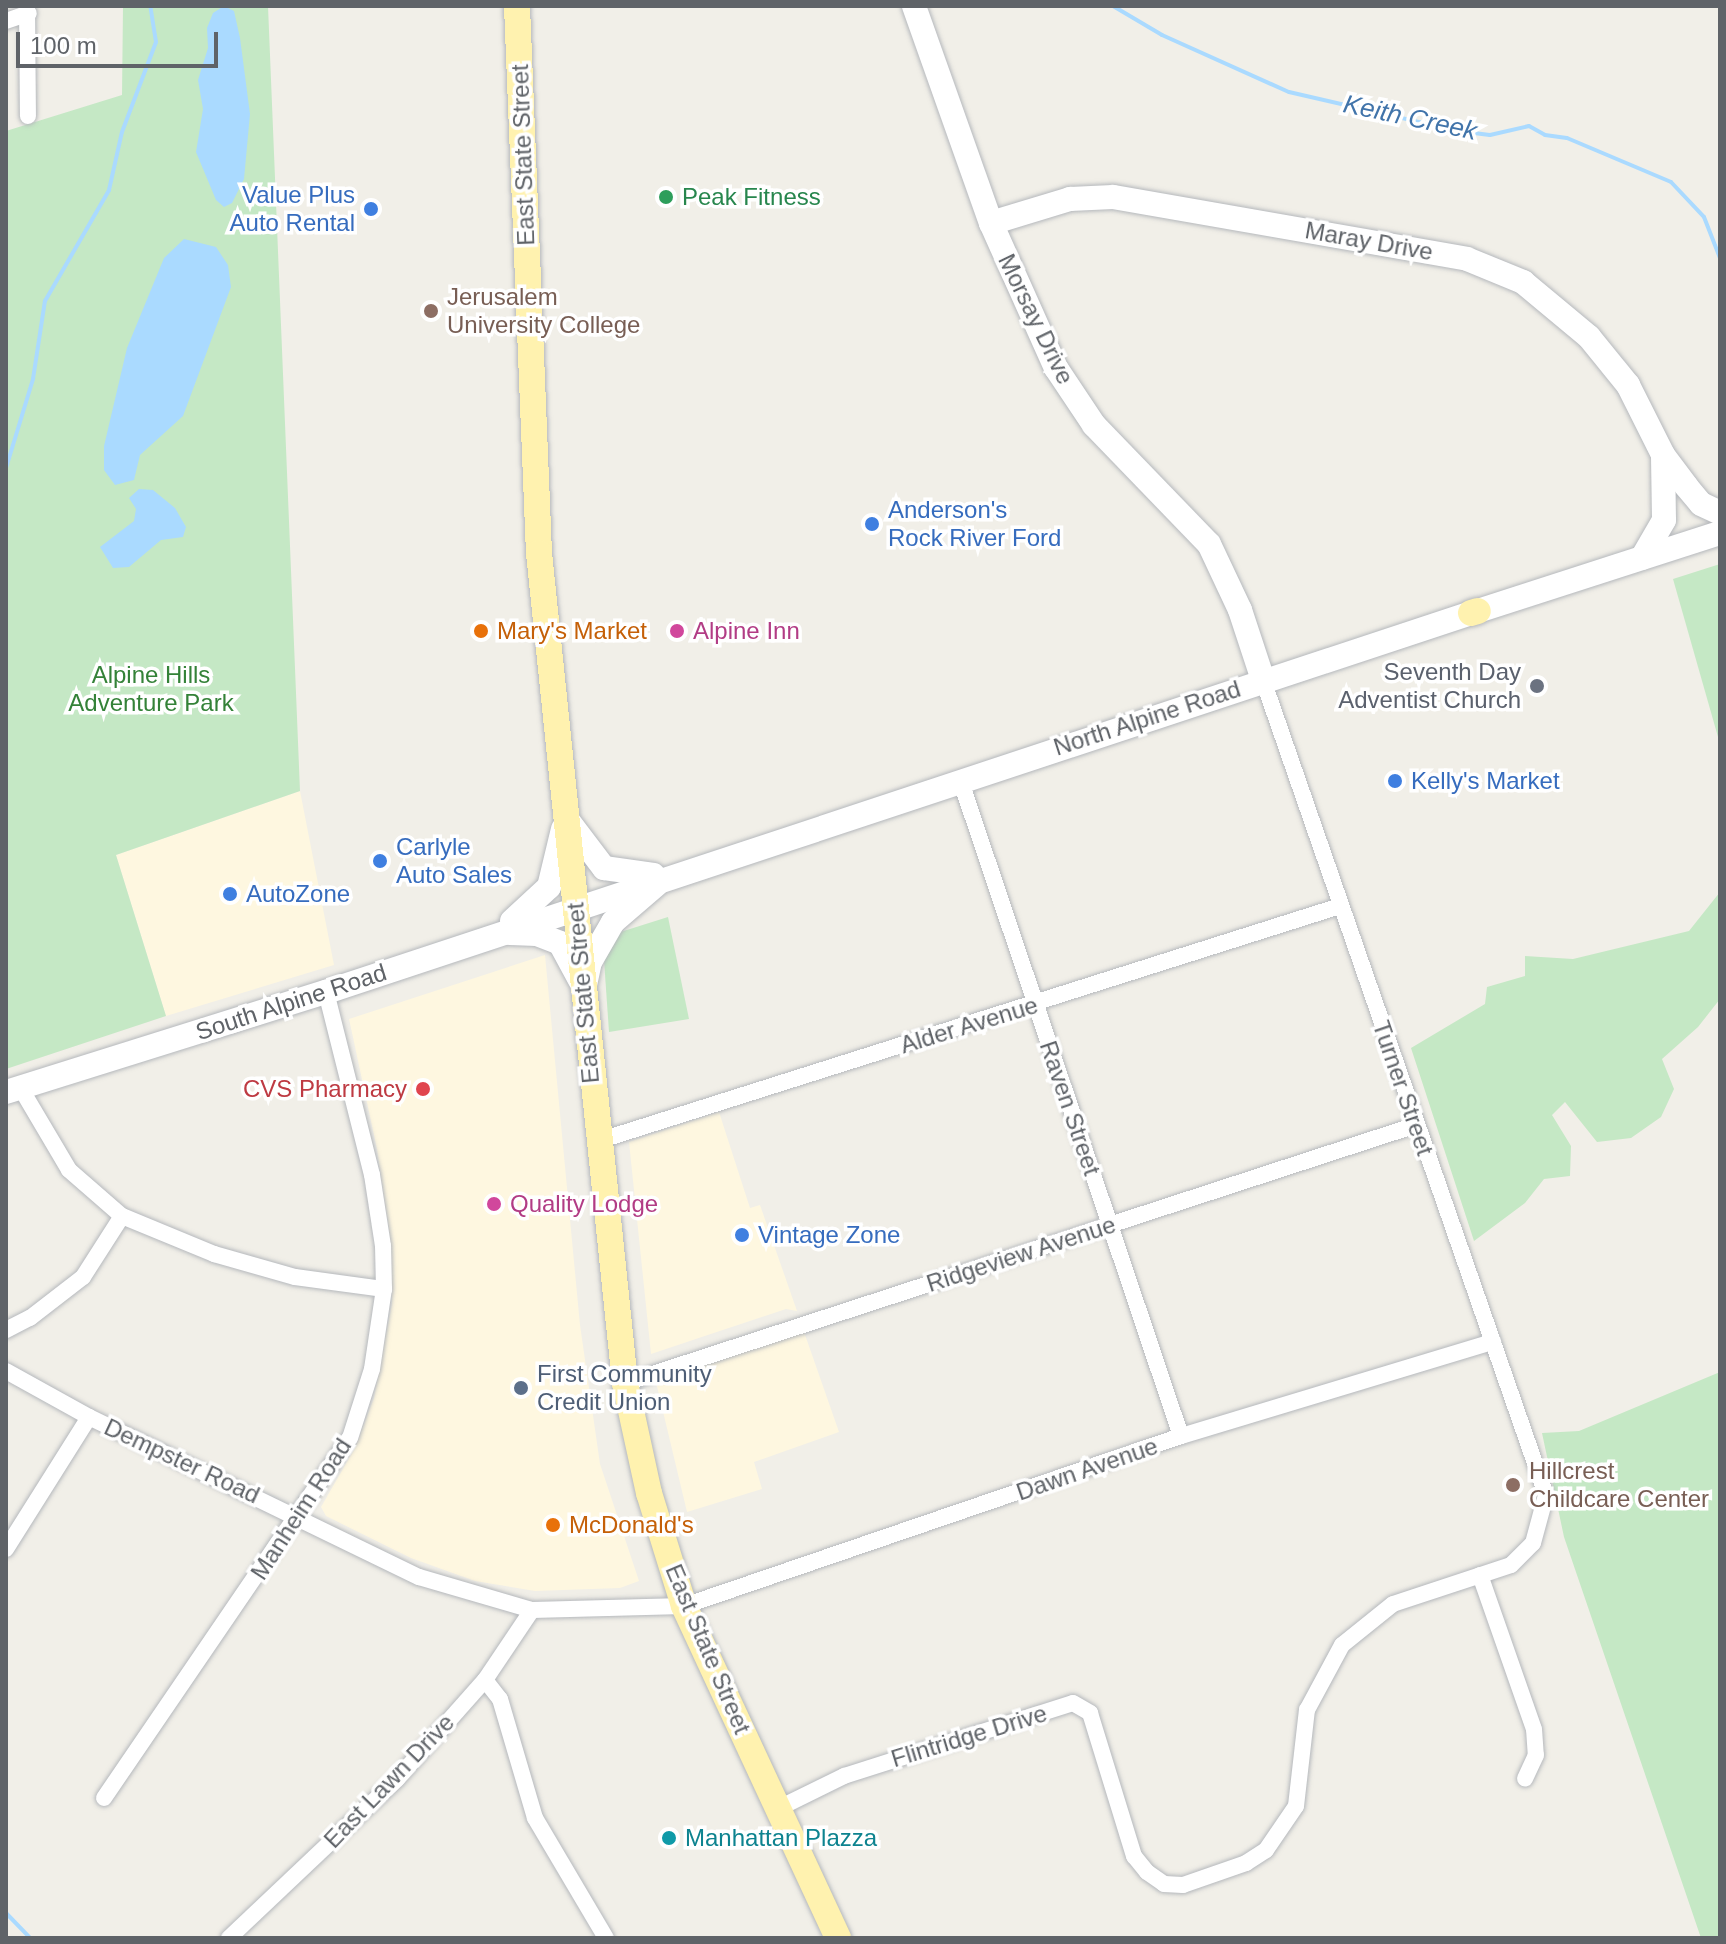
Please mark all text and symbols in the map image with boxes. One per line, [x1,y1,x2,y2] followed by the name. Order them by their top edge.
[20,16,222,66] scale bar
[30,32,97,59] text: 100 m
[505,64,541,246] street label: East State Street
[1340,89,1480,147] water label: Keith Creek
[230,181,355,237] place label: Value Plus Auto Rental
[682,183,821,211] place label: Peak Fitness
[657,188,675,206] marker: Peak Fitness
[362,200,380,218] marker: Value Plus Auto Rental
[1303,216,1435,266] street label: Maray Drive
[992,249,1080,389] street label: Morsay Drive
[447,283,640,339] place label: Jerusalem University College
[422,302,440,320] marker: Jerusalem University College
[888,496,1061,552] place label: Anderson's Rock River Ford
[863,515,881,533] marker: Anderson's Rock River Ford
[497,617,647,645] place label: Mary's Market
[693,617,800,645] place label: Alpine Inn
[472,622,490,640] marker: Mary's Market
[668,622,686,640] marker: Alpine Inn
[1338,658,1521,714] place label: Seventh Day Adventist Church
[68,661,234,717] park label: Alpine Hills Adventure Park
[1049,674,1245,762] street label: North Alpine Road
[1528,677,1546,695] marker: Seventh Day Adventist Church
[1411,767,1560,795] place label: Kelly's Market
[1386,772,1404,790] marker: Kelly's Market
[396,833,512,889] place label: Carlyle Auto Sales
[371,852,389,870] marker: Carlyle Auto Sales
[246,880,350,908] place label: AutoZone
[221,885,239,903] marker: AutoZone
[561,901,605,1085] street label: East State Street
[191,957,391,1047] street label: South Alpine Road
[896,990,1042,1060] street label: Alder Avenue
[1367,1017,1439,1159] street label: Turner Street
[1034,1037,1106,1179] street label: Raven Street
[243,1075,407,1103] place label: CVS Pharmacy
[414,1080,432,1098] marker: CVS Pharmacy
[510,1190,658,1218] place label: Quality Lodge
[485,1195,503,1213] marker: Quality Lodge
[922,1210,1120,1298] street label: Ridgeview Avenue
[758,1221,900,1249] place label: Vintage Zone
[733,1226,751,1244] marker: Vintage Zone
[537,1360,712,1416] place label: First Community Credit Union
[512,1379,530,1397] marker: First Community Credit Union
[100,1412,264,1510] street label: Dempster Road
[1012,1431,1162,1507] street label: Dawn Avenue
[245,1433,357,1585] street label: Manheim Road
[1529,1457,1709,1513] place label: Hillcrest Childcare Center
[1504,1476,1522,1494] marker: Hillcrest Childcare Center
[569,1511,694,1539] place label: McDonald's
[544,1516,562,1534] marker: McDonald's
[659,1560,757,1738] street label: East State Street
[888,1699,1050,1773] street label: Flintridge Drive
[318,1708,460,1854] street label: East Lawn Drive
[685,1824,877,1852] place label: Manhattan Plazza
[660,1829,678,1847] marker: Manhattan Plazza

